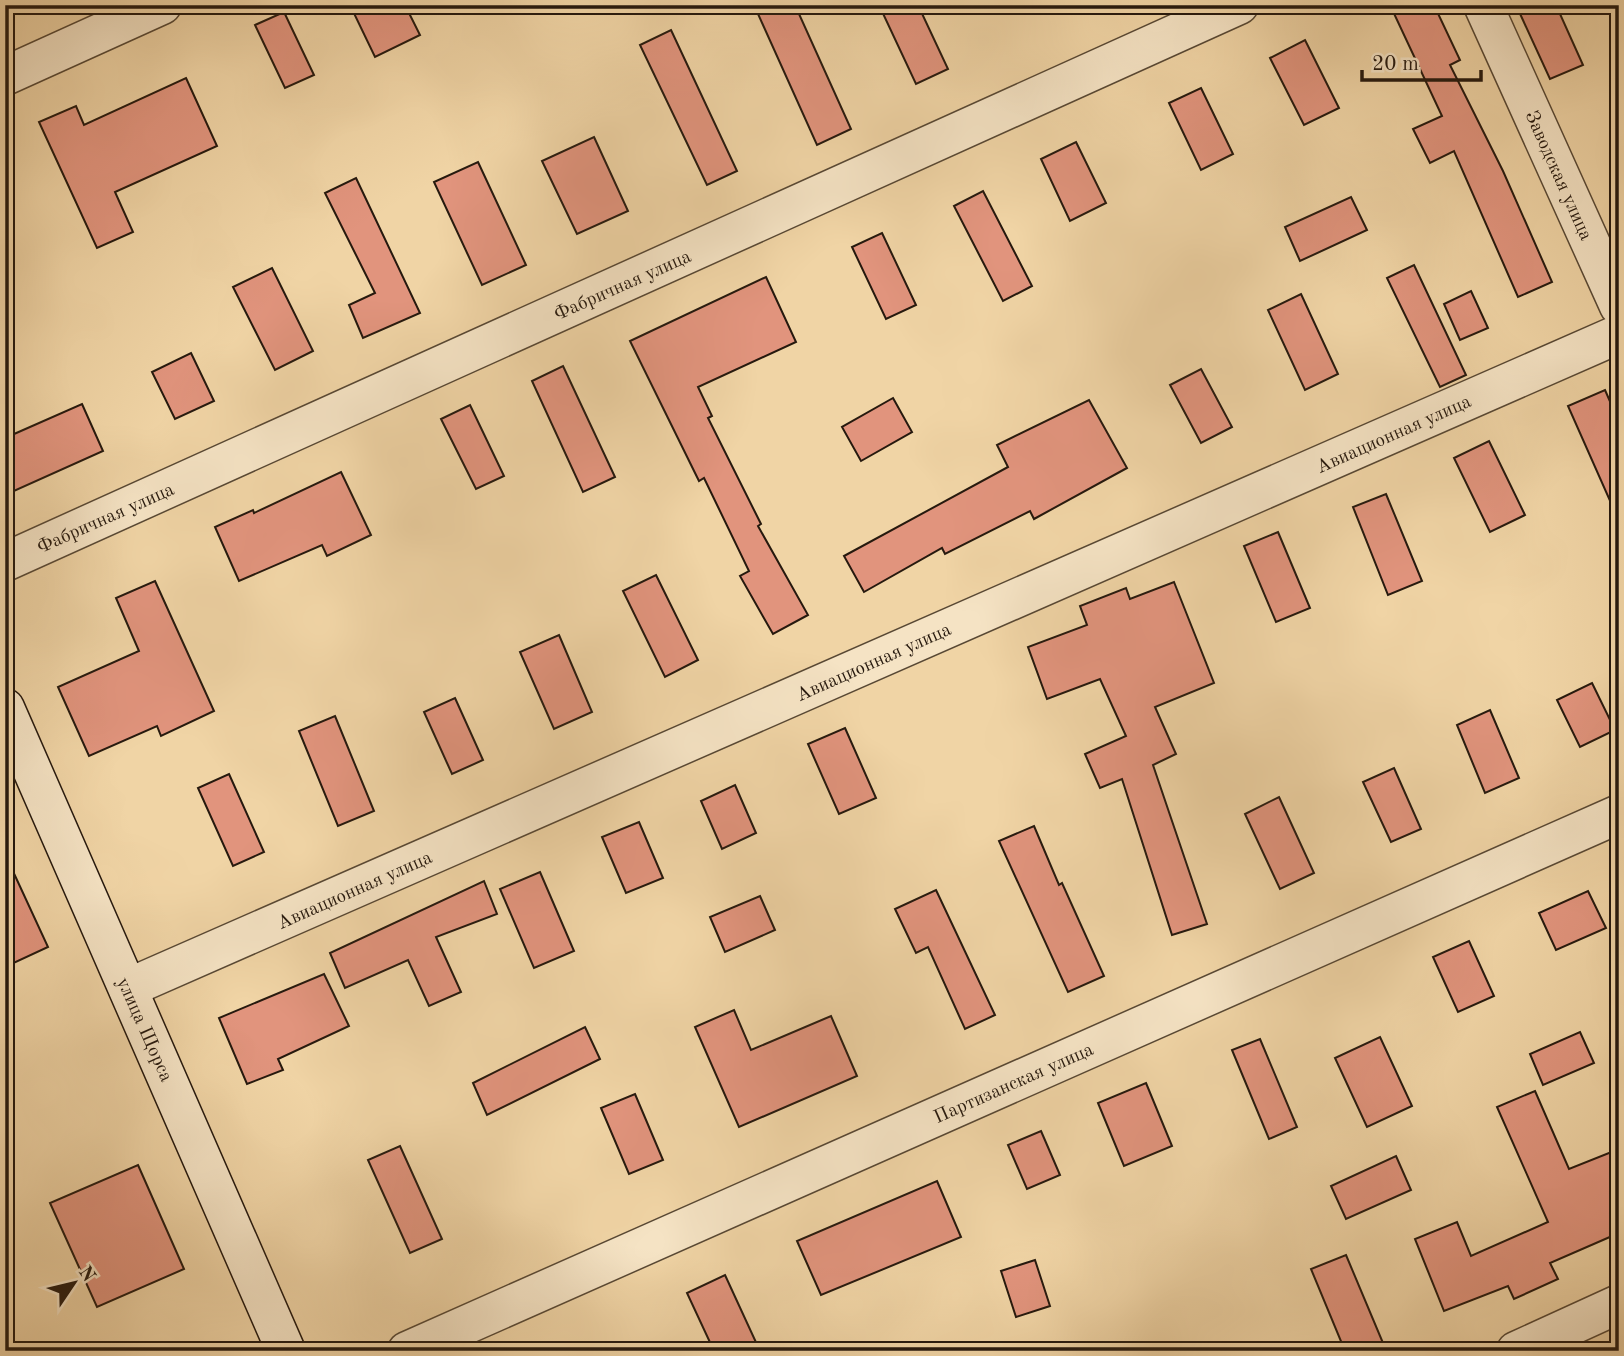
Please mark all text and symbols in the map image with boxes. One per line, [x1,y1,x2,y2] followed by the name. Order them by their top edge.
[1362,38,1480,82] scale bar
[1372,54,1419,75] text: 20 m
[1521,108,1595,244] street label: Заводская улица
[552,247,695,325] street label: Фабричная улица
[1314,392,1475,478] street label: Авиационная улица
[35,480,178,558] street label: Фабричная улица
[794,620,955,706] street label: Авиационная улица
[275,848,436,934] street label: Авиационная улица
[112,975,175,1086] street label: улица Щорса
[931,1040,1097,1128] street label: Партизанская улица
[38,1248,108,1318] north arrow
[74,1263,98,1286] text: N

